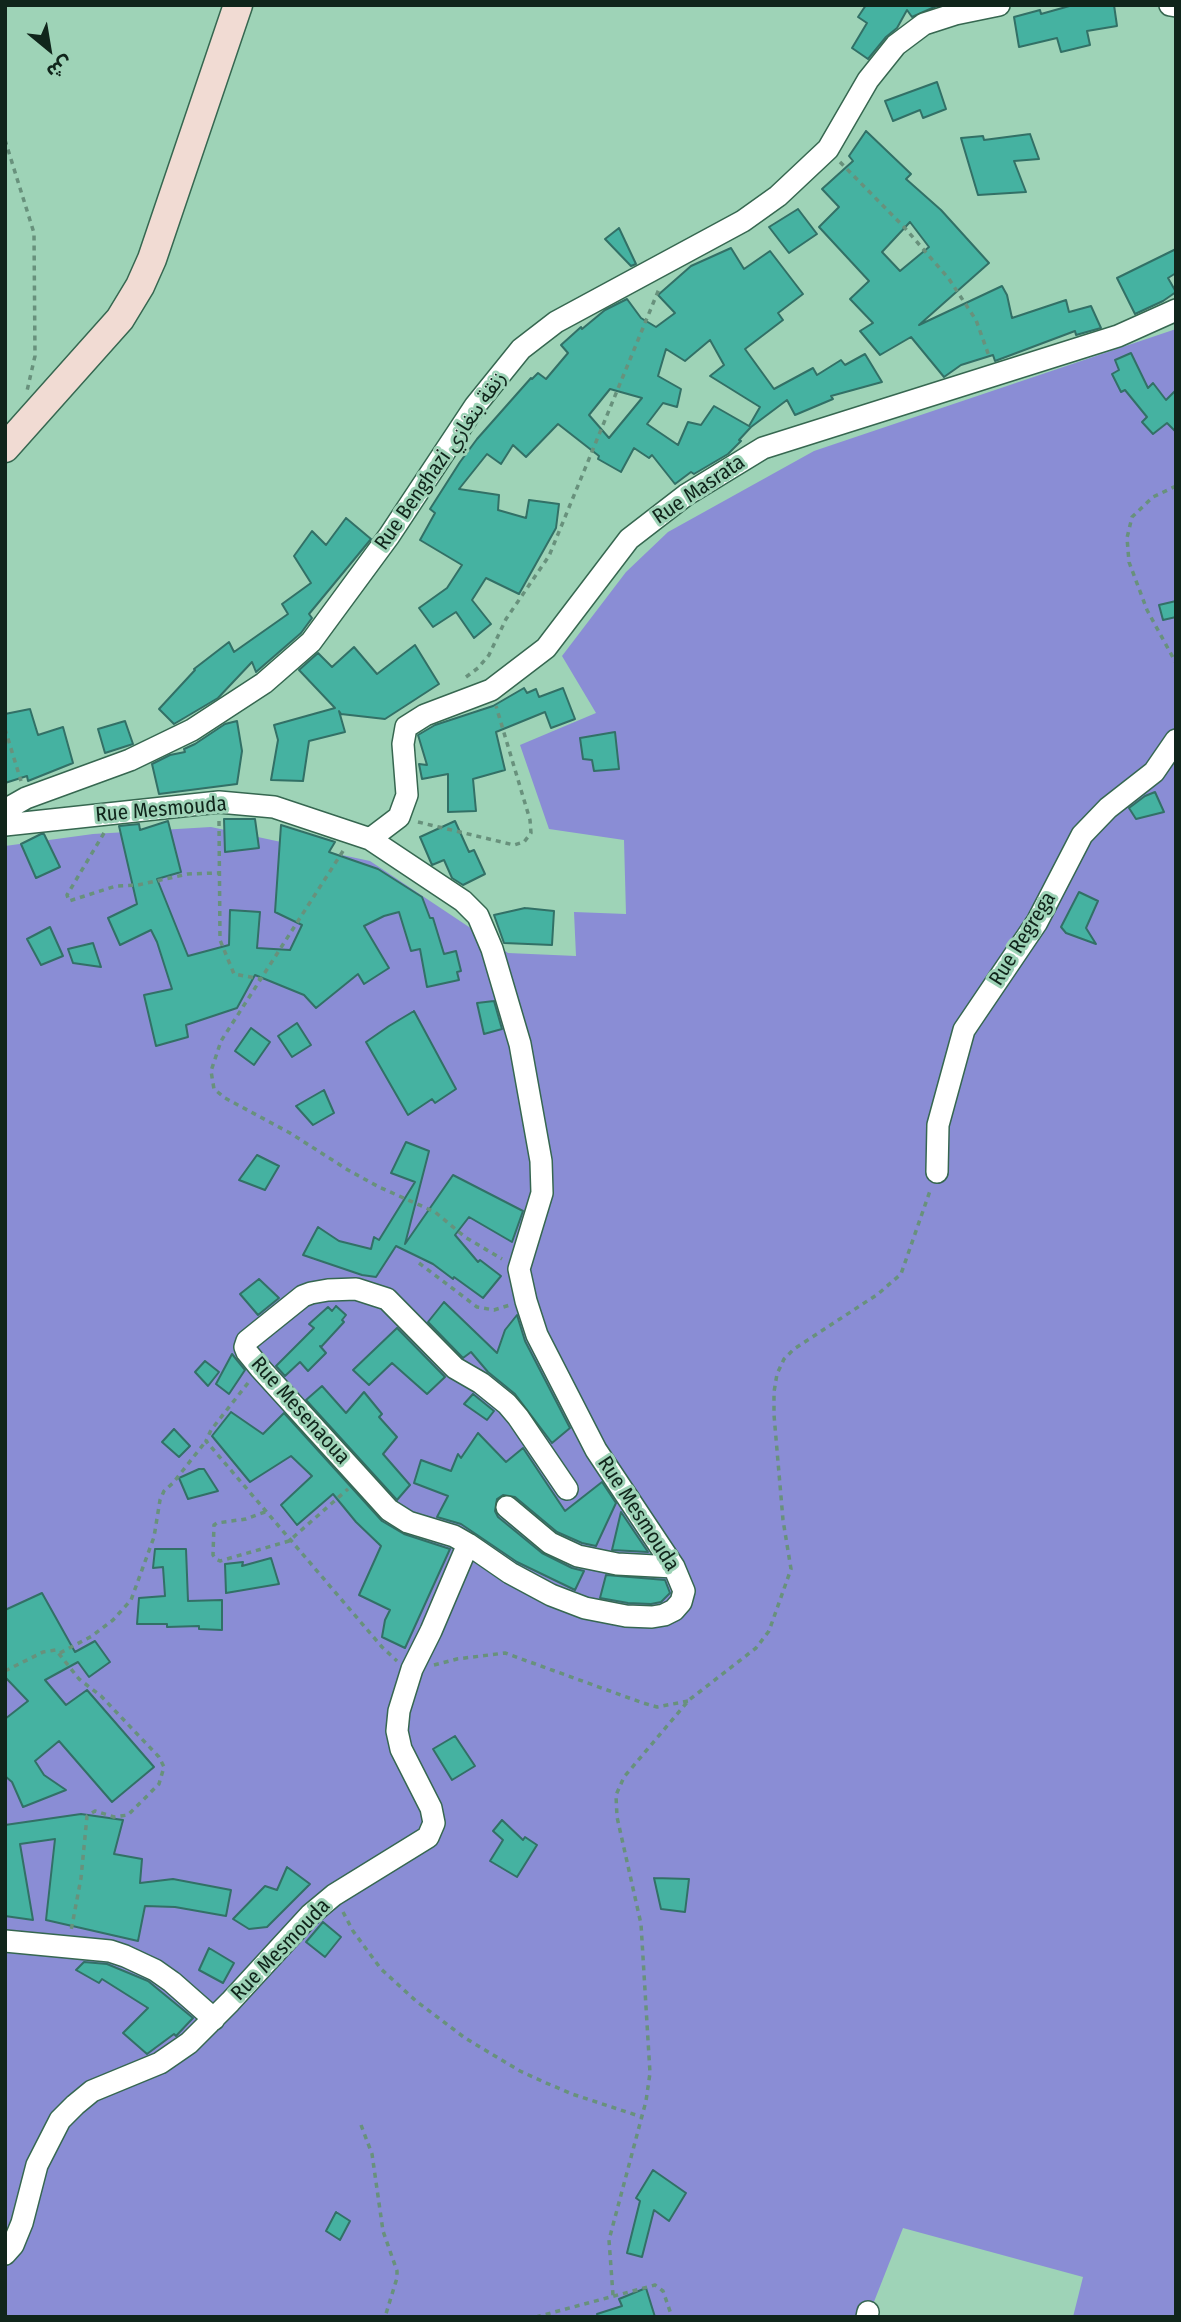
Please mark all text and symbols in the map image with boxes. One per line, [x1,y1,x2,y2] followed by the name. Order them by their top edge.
[14,14,84,84] north arrow
[43,51,77,84] text: ش
[370,367,512,555] street label: Rue Benghazi زنقة بنغازي
[648,450,750,530] street label: Rue Masrata
[94,792,228,828] street label: Rue Mesmouda
[984,887,1062,991] street label: Rue Regrega
[245,1352,355,1470] street label: Rue Mesenaoua
[592,1452,684,1576] street label: Rue Mesmouda
[226,1894,336,2006] street label: Rue Mesmouda

